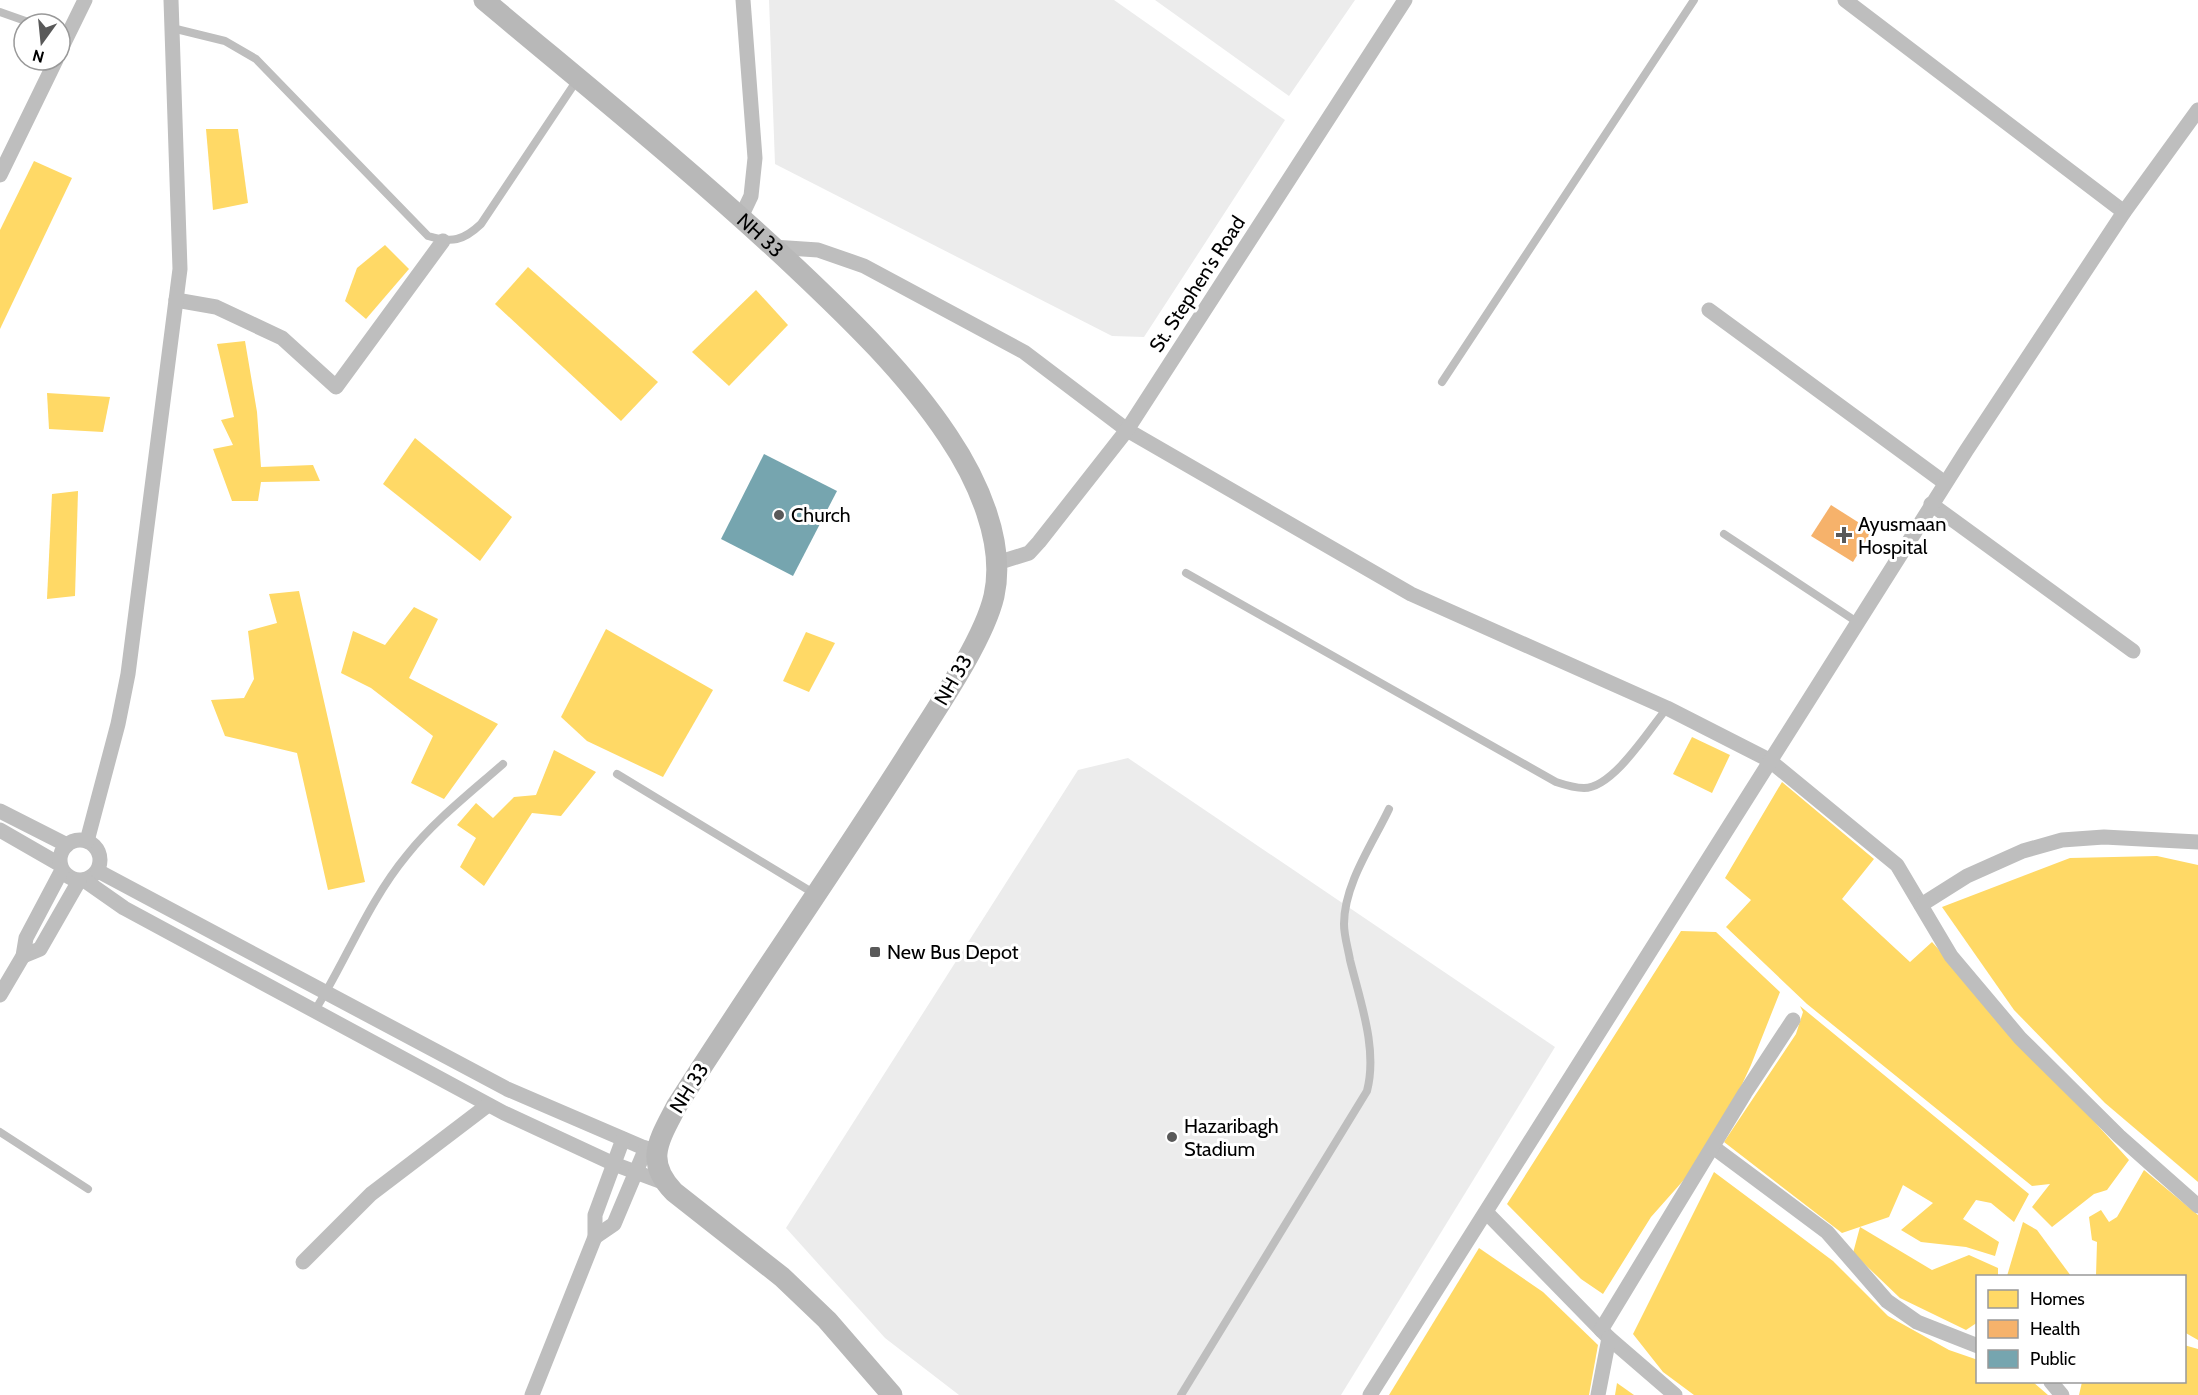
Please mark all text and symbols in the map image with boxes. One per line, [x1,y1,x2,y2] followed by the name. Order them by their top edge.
[12,12,72,72] north arrow
[30,45,46,67] text: N
[732,208,789,262] street label: NH 33
[1144,211,1250,357] street label: St. Stephen's Road
[791,503,851,527] place label: Church
[772,508,786,522] marker: Church
[1858,512,1946,559] place label: Ayusmaan Hospital
[1835,526,1853,544] marker: Ayusmaan Hospital
[929,650,977,710] street label: NH 33
[887,940,1019,964] place label: New Bus Depot
[868,945,882,959] marker: New Bus Depot
[664,1059,714,1117] street label: NH 33
[1184,1114,1279,1161] place label: Hazaribagh Stadium
[1165,1130,1179,1144] marker: Hazaribagh Stadium
[1976,1275,2186,1383] legend
[2030,1288,2085,1310] text: Homes
[2030,1318,2080,1340] text: Health
[2030,1348,2076,1370] text: Public

